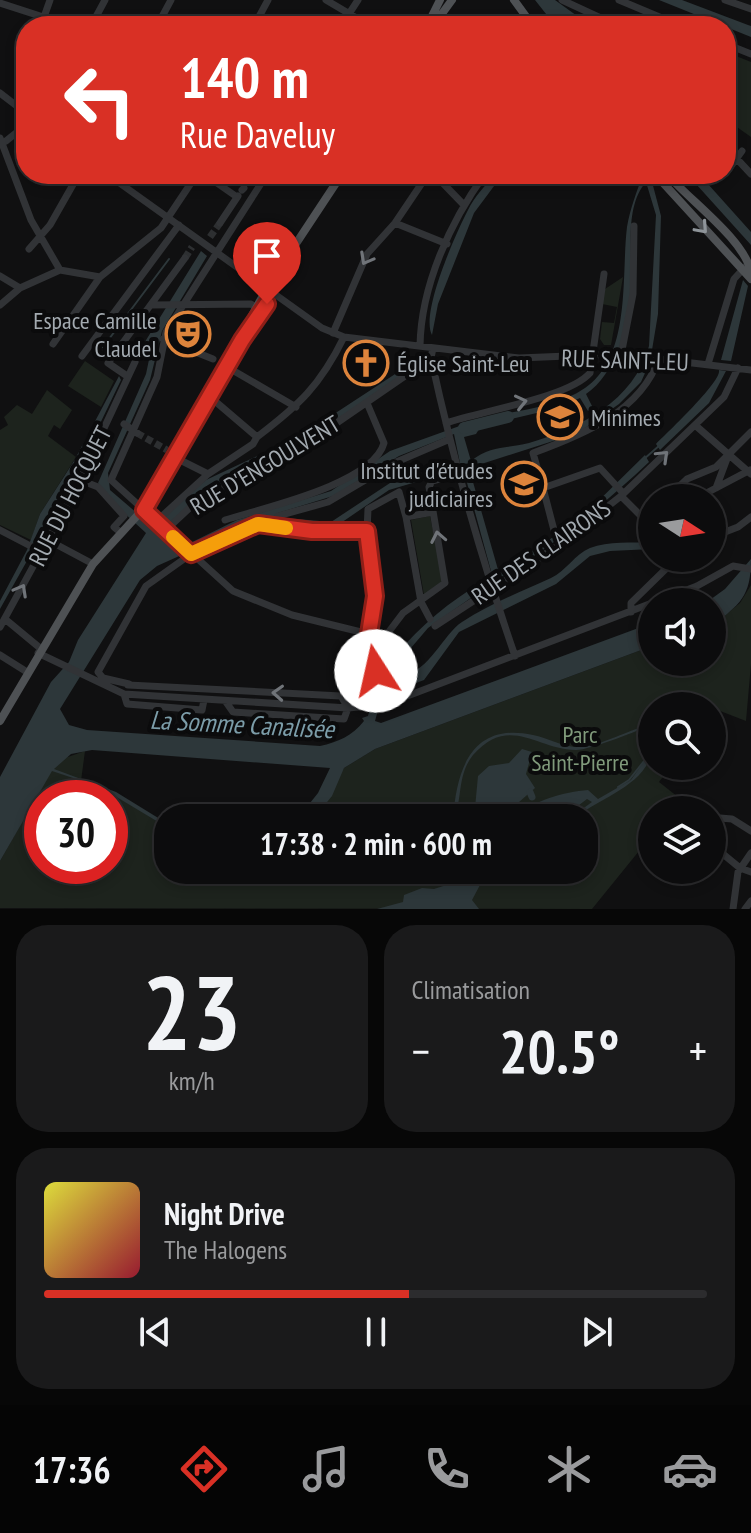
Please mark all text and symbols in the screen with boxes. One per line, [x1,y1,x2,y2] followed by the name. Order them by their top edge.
[180,41,309,113] text: 140 m
[48,48,152,152] icon: left
[180,111,335,158] text: Rue Daveluy
[693,218,707,233] one-way arrow
[233,222,301,304] pin
[245,234,289,278] icon: arrive
[360,250,376,265] one-way arrow
[33,305,157,364] place label: Espace Camille Claudel
[164,310,212,358] theatre icon: Espace Camille Claudel
[342,339,390,387] church icon: Église Saint-Leu
[561,342,689,378] street label: RUE SAINT-LEU
[397,348,529,379] place label: Église Saint-Leu
[536,393,584,441] school or university icon: Minimes
[513,394,527,411] one-way arrow
[591,402,661,433] place label: Minimes
[184,408,346,522] street label: RUE D'ENGOULVENT
[22,421,119,571] street label: RUE DU HOCQUET
[654,451,668,466] one-way arrow
[360,455,493,514] place label: Institut d'études judiciaires
[500,460,548,508] school or university icon: Institut d'études judiciaires
[638,484,726,572] north arrow
[638,484,726,884] map controls
[465,493,617,611] street label: RUE DES CLAIRONS
[430,530,447,543] one-way arrow
[12,584,27,598] one-way arrow
[638,588,726,676] button: sound
[334,629,418,713] position arrow
[271,684,284,701] one-way arrow
[638,692,726,780] button: search
[149,703,337,745] water label: La Somme Canalisée
[531,719,629,778] park label: Parc Saint-Pierre
[24,780,128,884] speed limit sign: 30
[638,796,726,884] button: layers
[260,824,492,863] text: 17:38 · 2 min · 600 m
[142,944,241,1079] text: 23
[412,973,530,1006] text: Climatisation
[499,1012,620,1090] text: 20.5°
[412,1022,430,1079] text: −
[689,1022,707,1079] text: +
[169,1064,215,1097] text: km/h
[164,1194,285,1233] text: Night Drive
[164,1233,287,1266] text: The Halogens
[133,1310,177,1354] icon: previous
[354,1310,398,1354] icon: pause
[575,1310,619,1354] icon: next
[176,1441,232,1497] icon: directions
[298,1441,354,1497] icon: music
[419,1441,475,1497] icon: phone
[541,1441,597,1497] icon: climate
[662,1441,718,1497] icon: car
[33,1446,111,1493] text: 17:36

